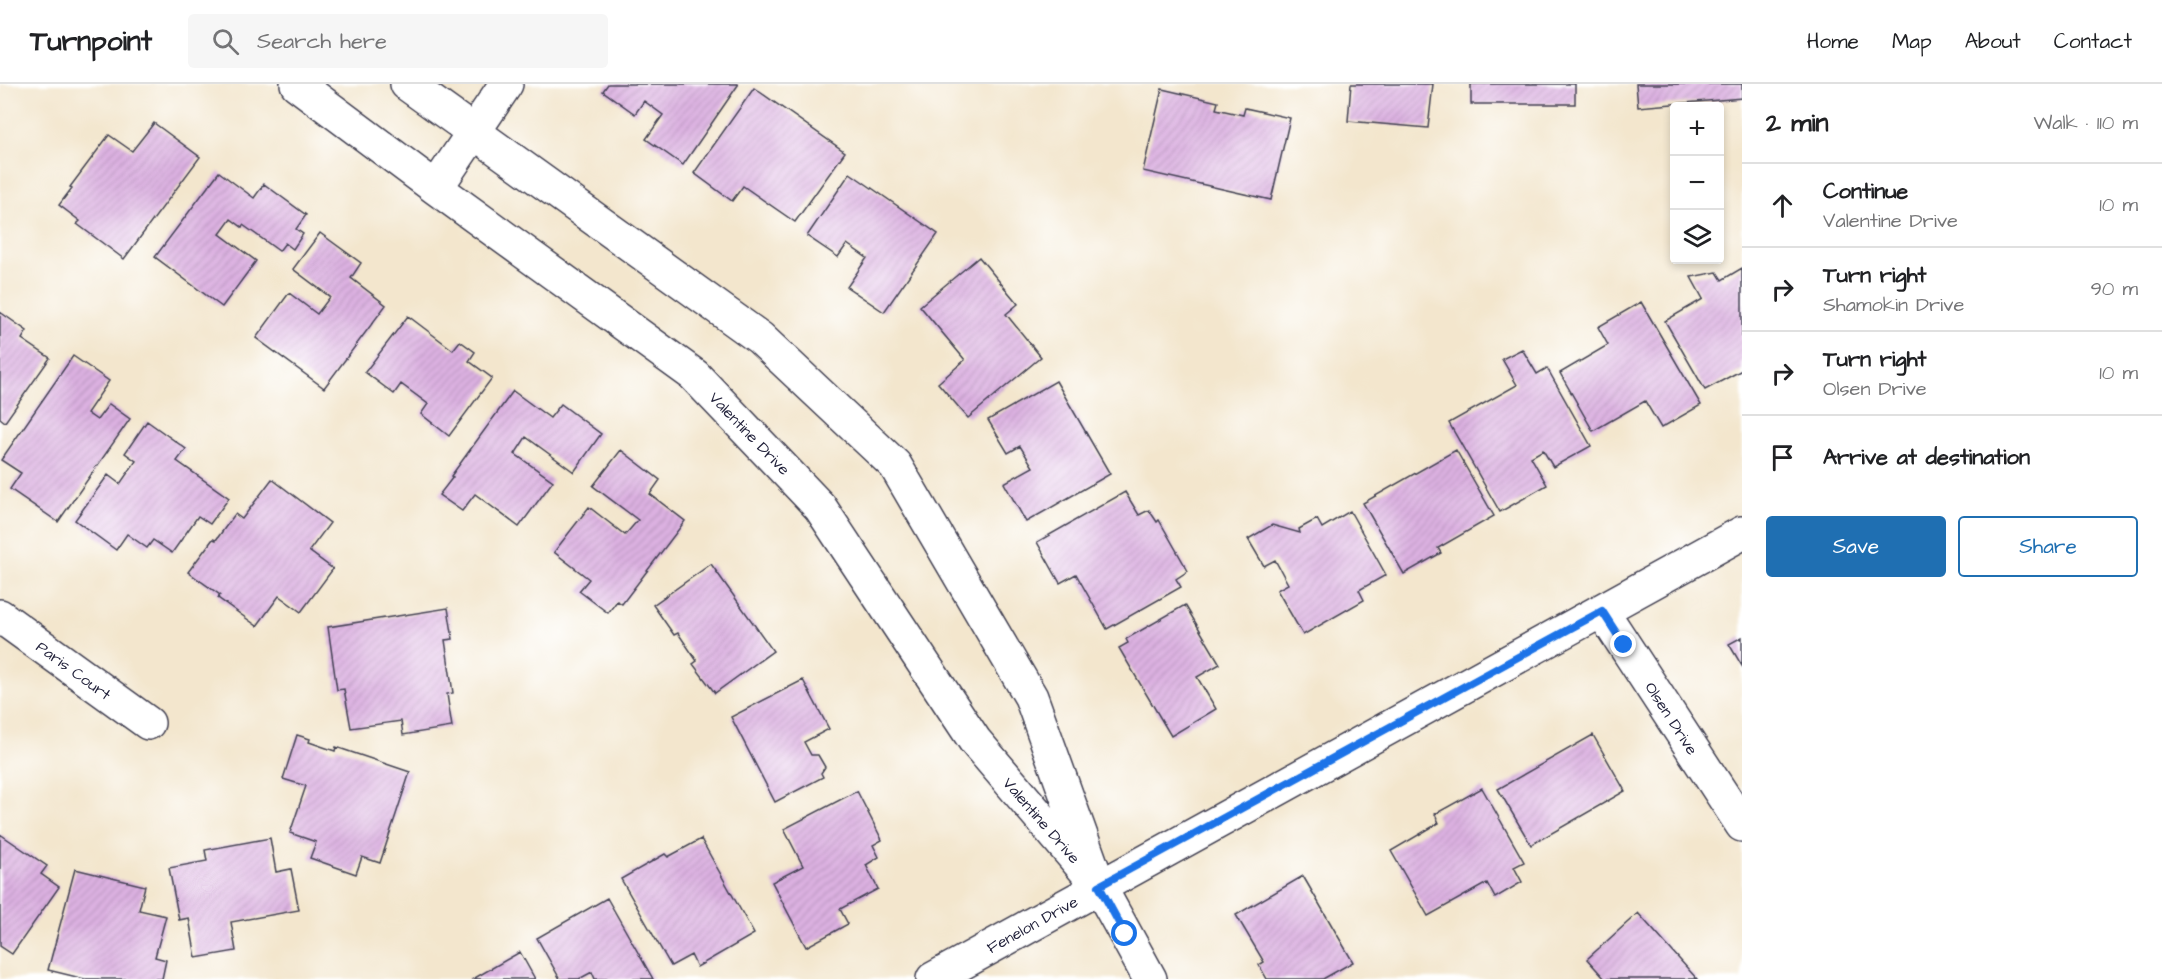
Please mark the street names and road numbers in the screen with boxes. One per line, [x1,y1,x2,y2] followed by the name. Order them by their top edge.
[704,387,795,480] street label: Valentine Drive
[31,636,116,706] street label: Paris Court
[1639,678,1703,760] street label: Olsen Drive
[998,773,1085,869] street label: Valentine Drive
[983,891,1082,959] street label: Fenelon Drive

